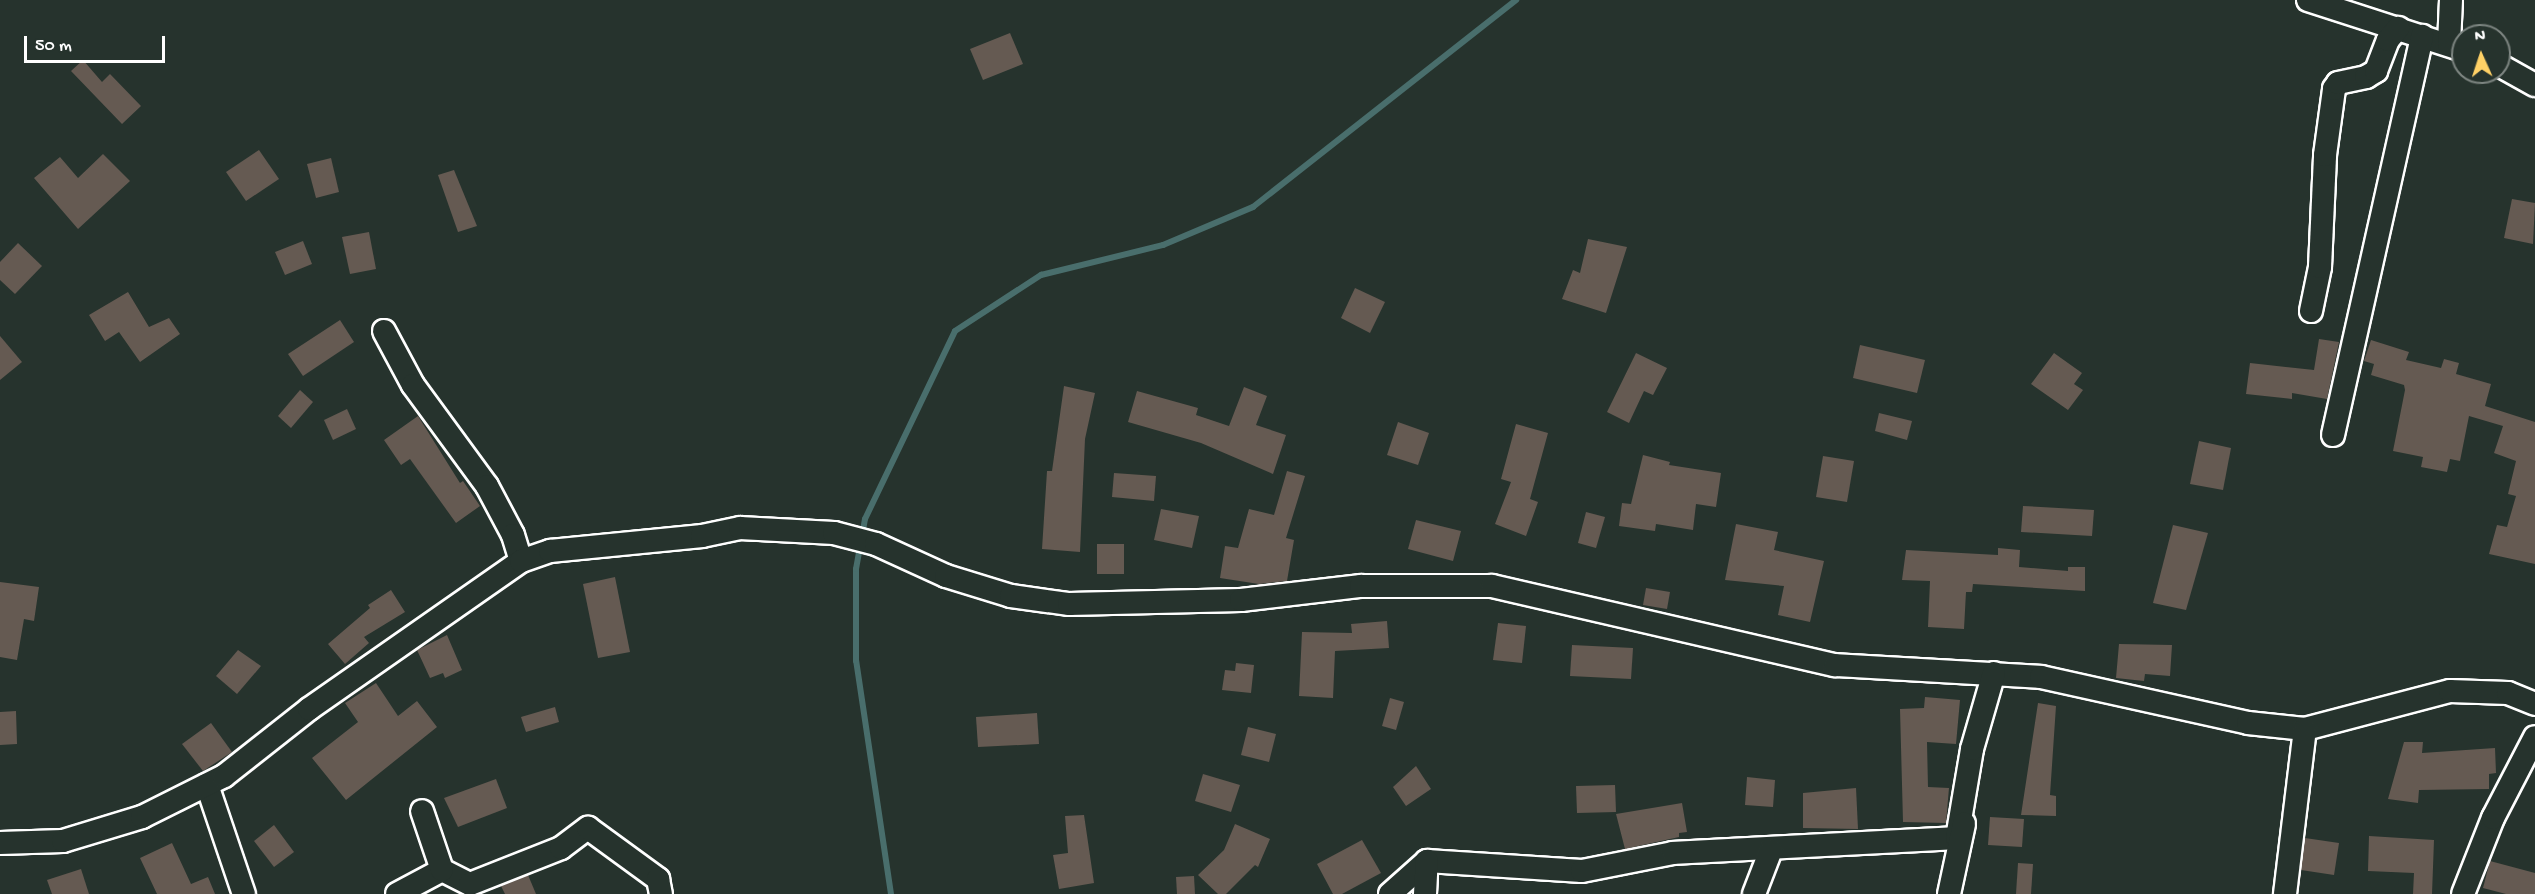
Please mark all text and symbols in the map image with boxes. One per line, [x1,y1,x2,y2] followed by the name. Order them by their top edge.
[27,24,168,62] scale bar
[2451,24,2511,84] north arrow
[2474,28,2486,47] text: N
[35,36,72,57] text: 50 m

